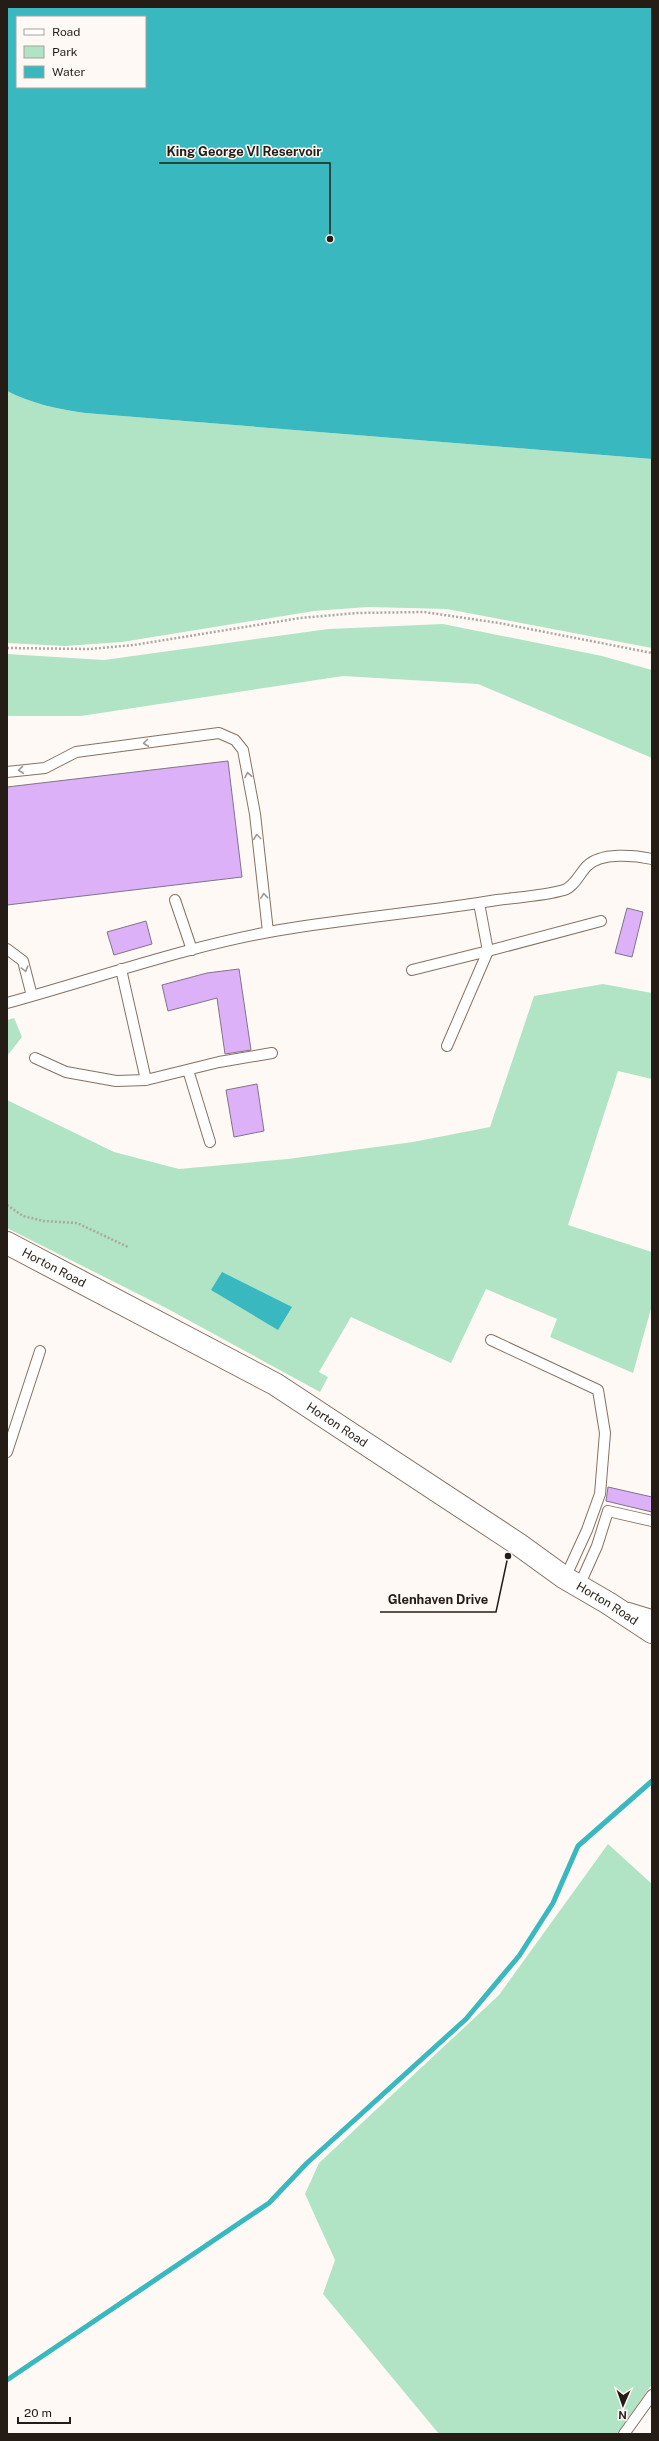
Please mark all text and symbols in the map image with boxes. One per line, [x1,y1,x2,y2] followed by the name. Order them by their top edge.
[16,16,146,88] legend
[52,25,80,39] text: Road
[52,45,78,59] text: Park
[52,65,86,79] text: Water
[159,138,330,163] callout: King George VI Reservoir
[166,144,322,159] text: King George VI Reservoir
[143,738,149,747] one-way arrow
[17,766,24,775] one-way arrow
[244,772,253,779] one-way arrow
[253,834,262,840] one-way arrow
[260,893,269,899] one-way arrow
[20,966,28,972] one-way arrow
[20,1245,88,1290] street label: Horton Road
[304,1400,370,1450] street label: Horton Road
[574,1579,641,1628] street label: Horton Road
[380,1587,496,1612] callout: Glenhaven Drive
[388,1592,488,1607] text: Glenhaven Drive
[603,2385,643,2425] north arrow
[18,2399,70,2425] scale bar
[24,2406,52,2420] text: 20 m
[618,2409,627,2421] text: N

